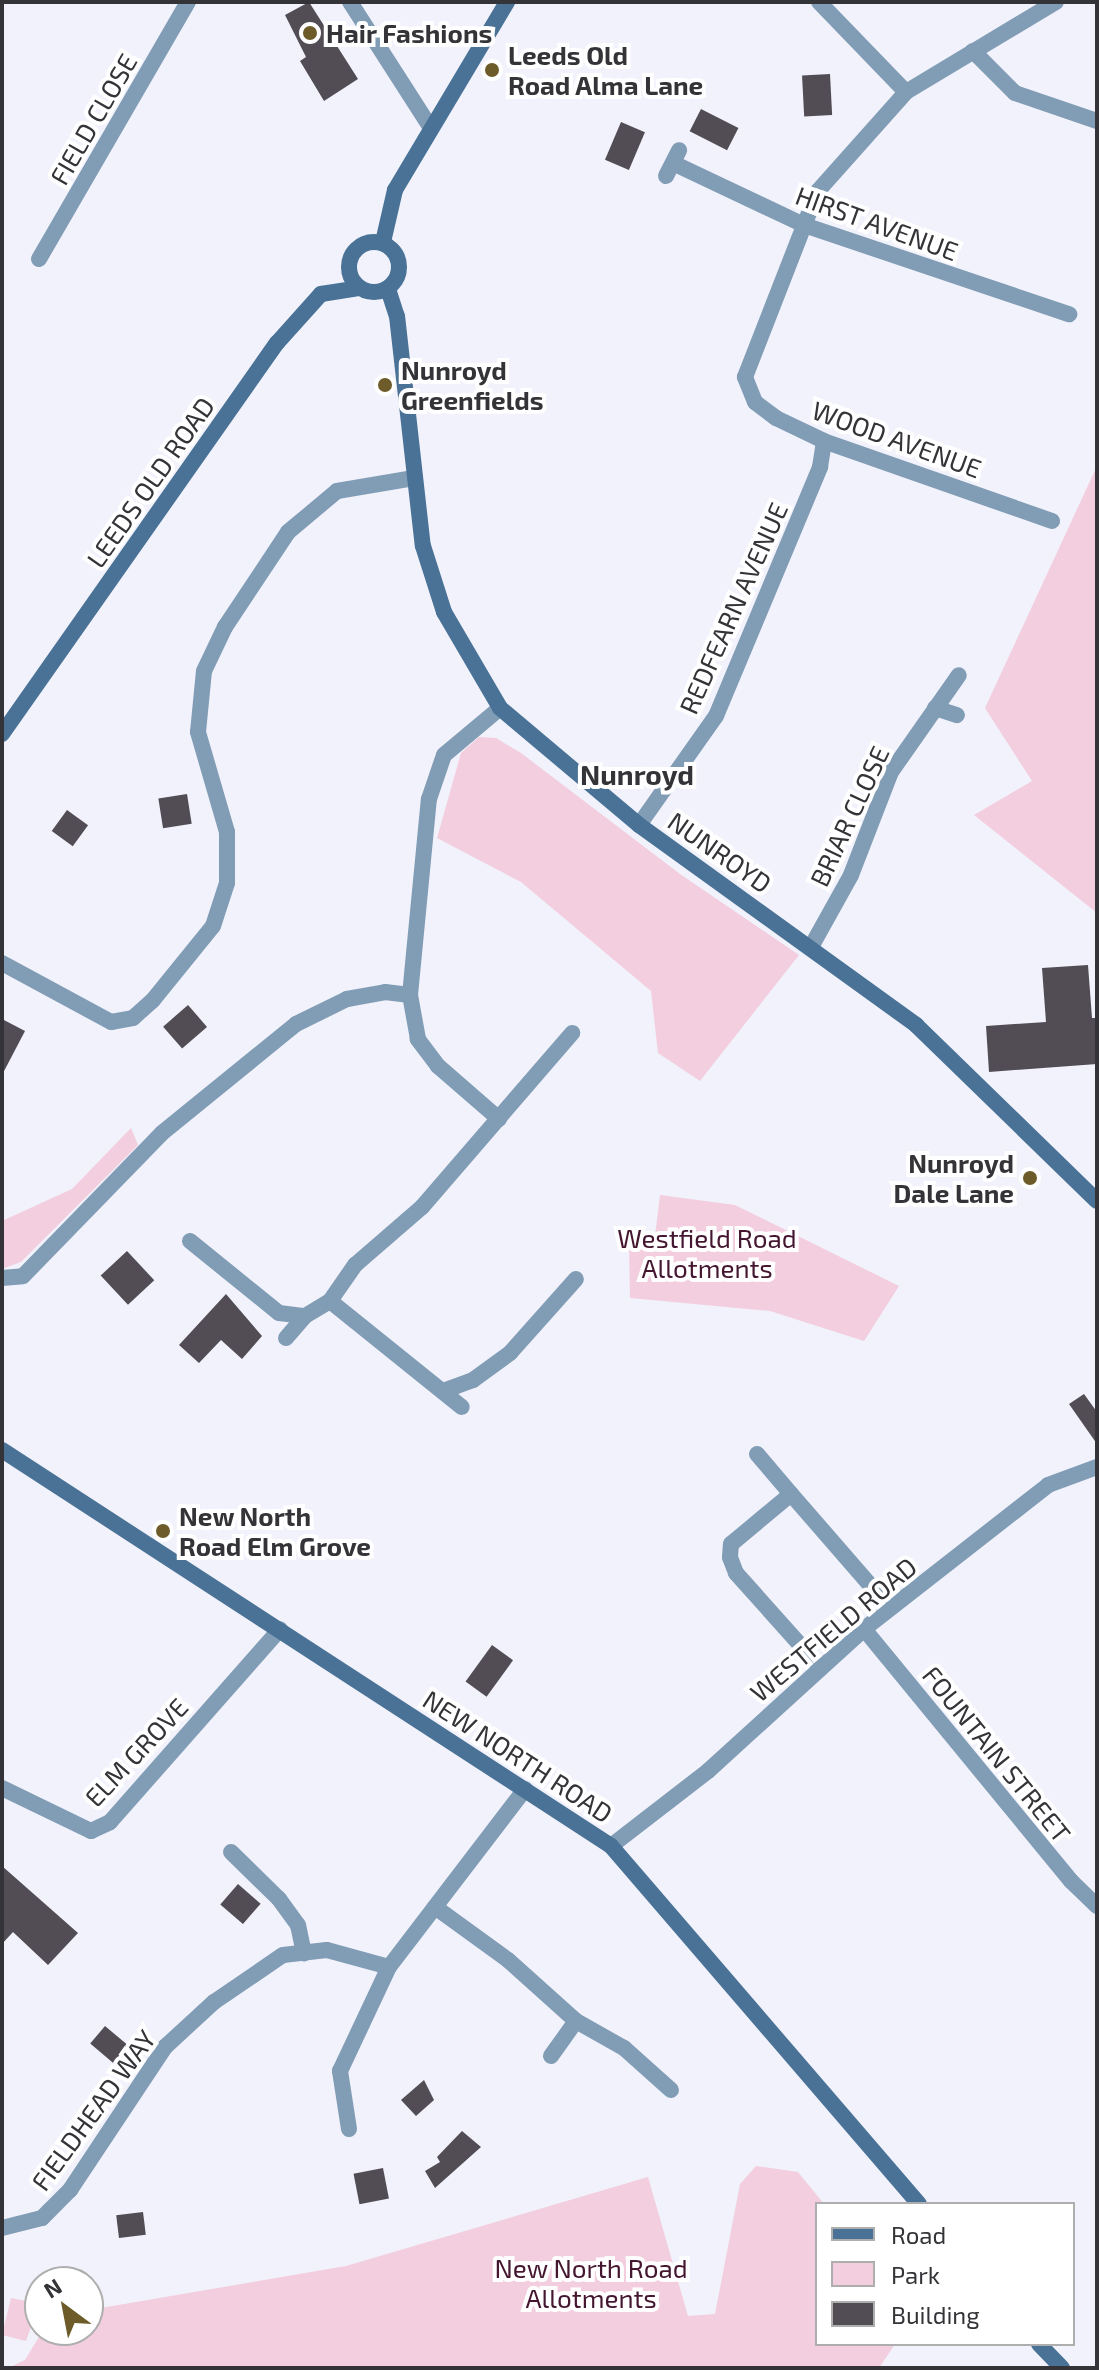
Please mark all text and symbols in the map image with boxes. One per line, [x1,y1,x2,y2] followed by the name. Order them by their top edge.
[326,17,493,49] place label: Hair Fashions
[301,24,319,42] marker: Hair Fashions
[508,39,704,100] place label: Leeds Old Road Alma Lane
[43,48,143,190] street label: FIELD CLOSE
[483,61,501,79] marker: Leeds Old Road Alma Lane
[791,179,963,267] street label: HIRST AVENUE
[401,354,544,416] place label: Nunroyd Greenfields
[376,376,394,394] marker: Nunroyd Greenfields
[80,391,220,573] street label: LEEDS OLD ROAD
[808,394,986,484] street label: WOOD AVENUE
[672,497,794,719] street label: REDFEARN AVENUE
[803,741,895,891] street label: BRIAR CLOSE
[580,757,694,791] district label: Nunroyd
[662,805,778,899] street label: NUNROYD
[894,1147,1014,1208] place label: Nunroyd Dale Lane
[1021,1169,1039,1187] marker: Nunroyd Dale Lane
[617,1222,797,1284] park label: Westfield Road Allotments
[179,1500,371,1562] place label: New North Road Elm Grove
[154,1522,172,1540] marker: New North Road Elm Grove
[744,1550,922,1708] street label: WESTFIELD ROAD
[916,1660,1078,1848] street label: FOUNTAIN STREET
[417,1683,619,1829] street label: NEW NORTH ROAD
[78,1691,194,1813] street label: ELM GROVE
[24,2024,162,2196] street label: FIELDHEAD WAY
[815,2202,1075,2346] legend
[891,2220,946,2249] text: Road
[494,2252,688,2314] park label: New North Road Allotments
[891,2260,940,2289] text: Park
[24,2266,104,2346] north arrow
[39,2272,66,2303] text: N
[891,2300,980,2329] text: Building

